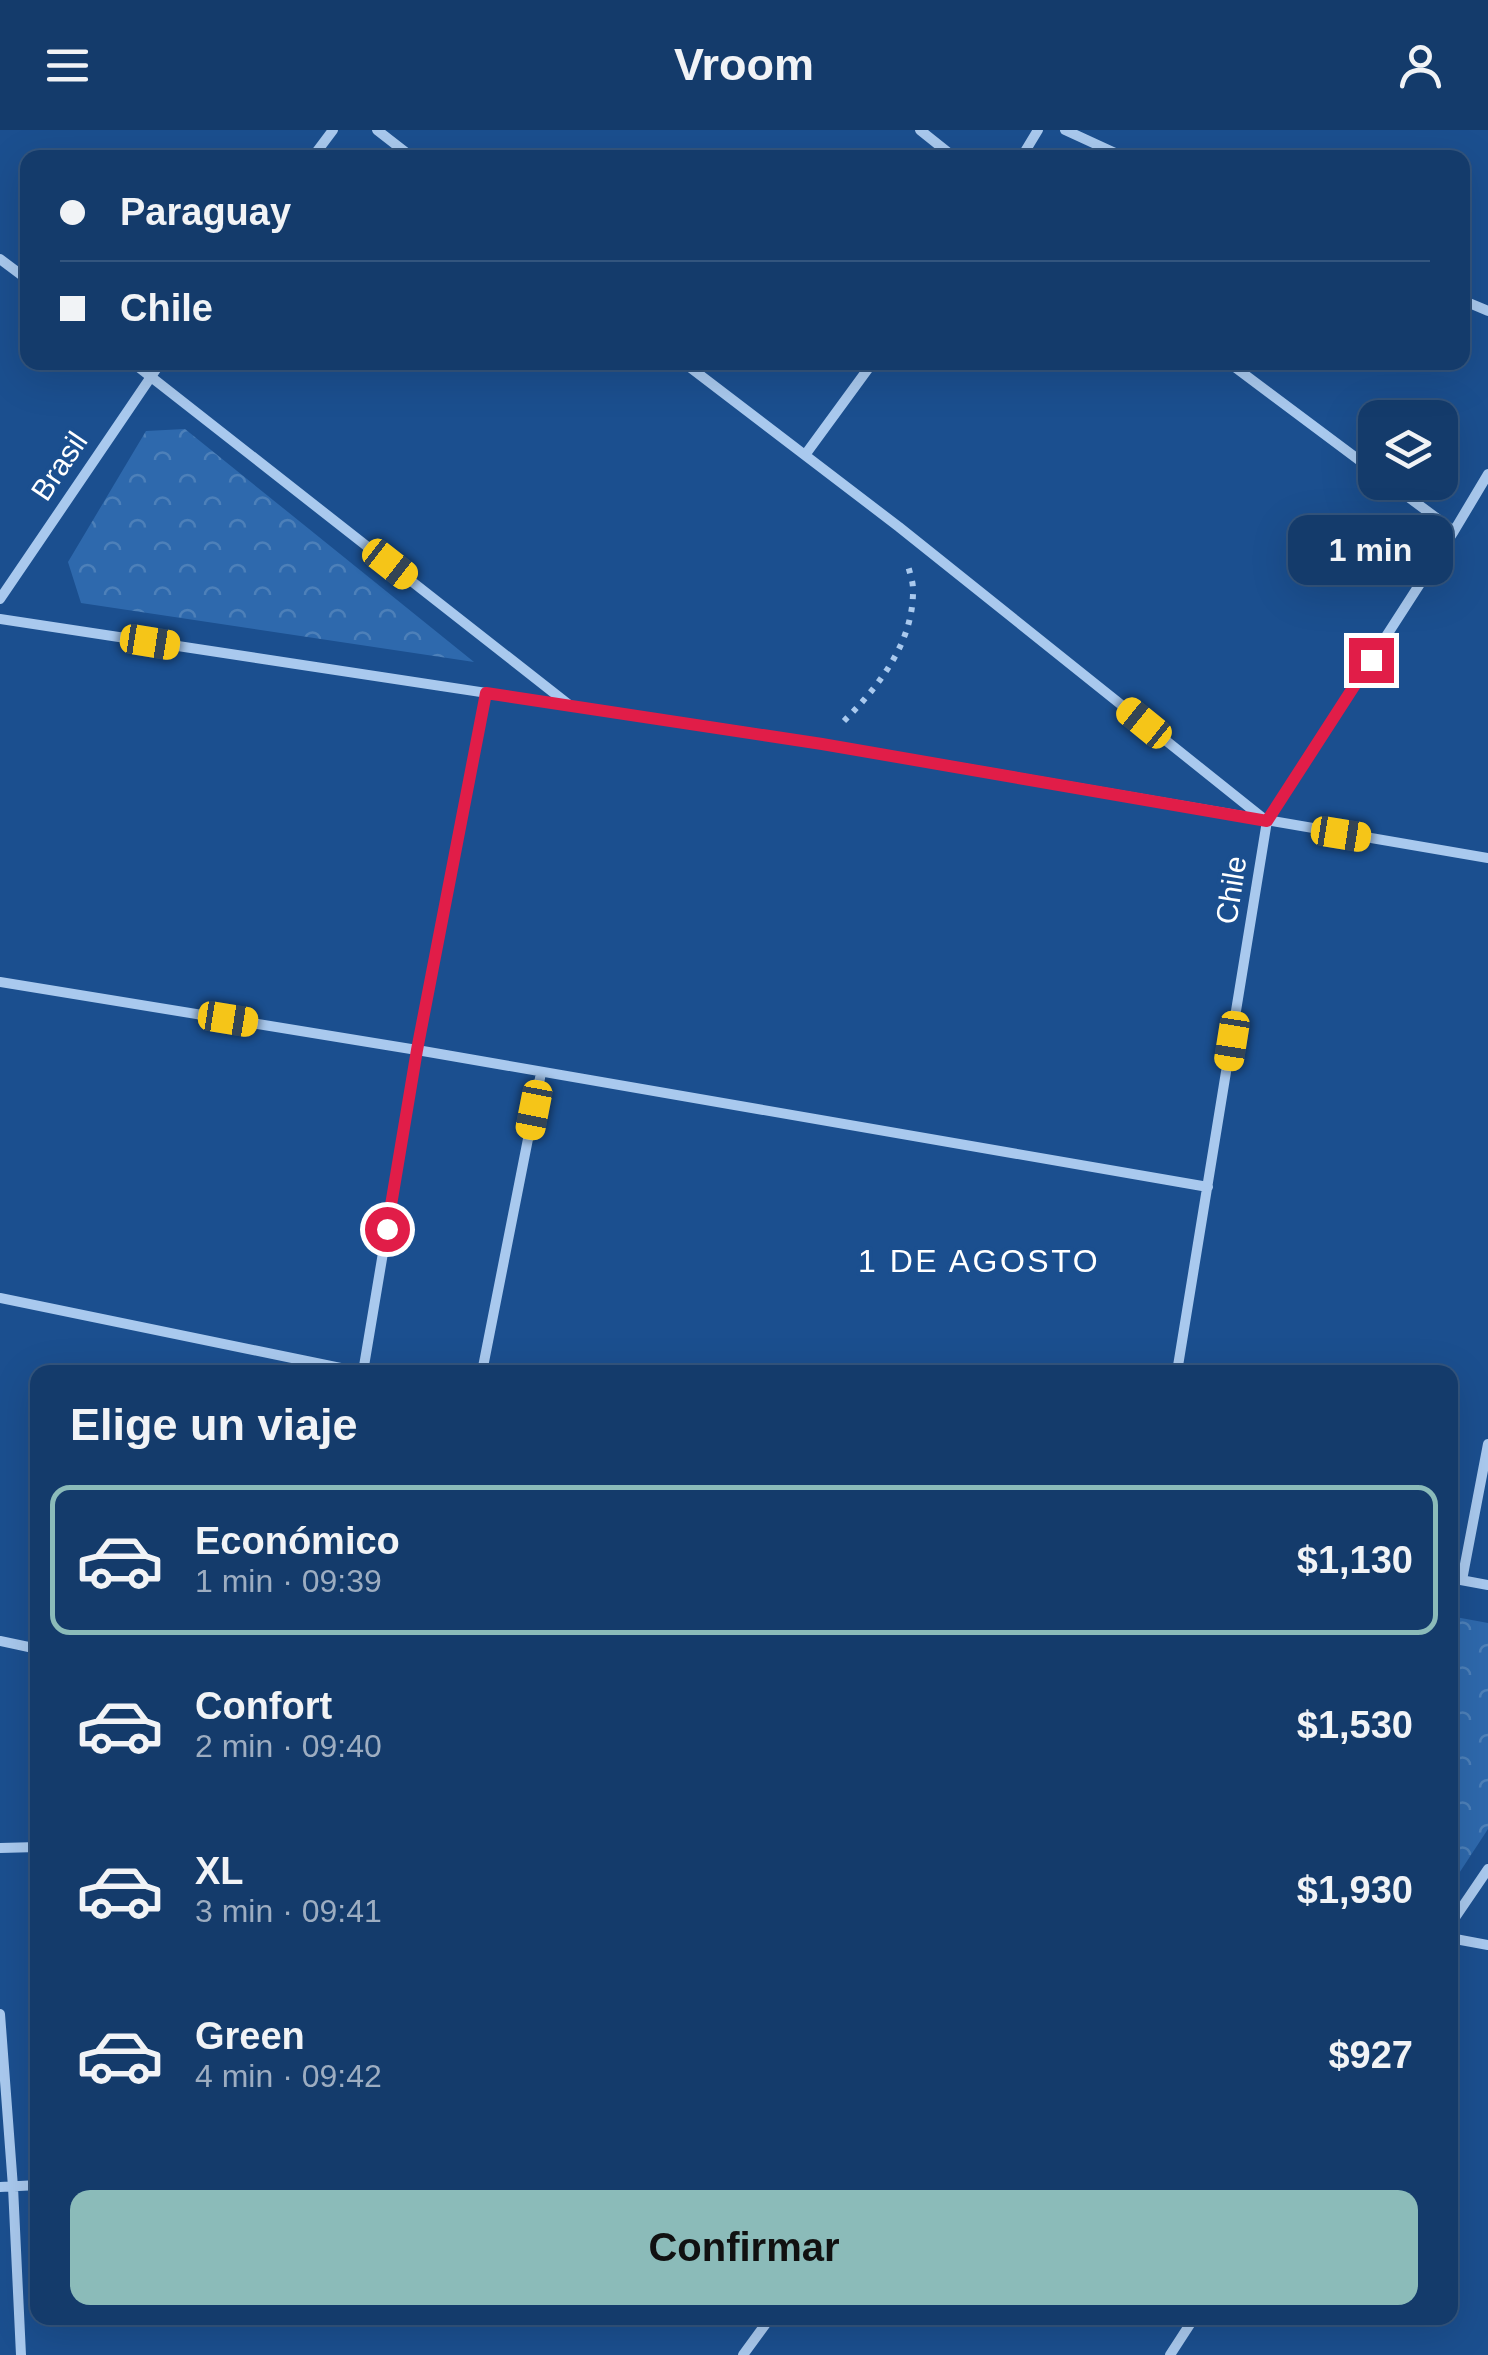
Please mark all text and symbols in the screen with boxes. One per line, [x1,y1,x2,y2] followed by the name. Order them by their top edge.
[40,38,95,93] icon: menu
[1393,38,1448,93] icon: person
[674,39,814,90] text: Vroom
[120,191,291,233] text: Paraguay
[120,287,213,329] text: Chile
[1358,400,1458,500] map controls
[1358,400,1458,500] button: layers
[24,426,94,506] street label: Brasil
[1288,515,1454,585] callout: 1 min
[1329,532,1412,568] text: 1 min
[357,534,423,594] car
[118,622,182,662] car
[1349,638,1394,683] route end
[1111,692,1177,754] car
[1309,814,1373,854] car
[1209,854,1253,926] street label: Chile
[196,999,260,1039] car
[1212,1009,1252,1073] car
[514,1078,554,1142] car
[365,1207,410,1252] route start
[858,1243,1100,1279] district label: 1 DE AGOSTO
[70,1399,358,1450] text: Elige un viaje
[75,1515,165,1605] icon: car
[195,1520,400,1562] text: Económico
[1297,1539,1413,1581] text: $1,130
[195,1563,382,1599] text: 1 min · 09:39
[75,1680,165,1770] icon: car
[195,1685,332,1727] text: Confort
[1297,1704,1413,1746] text: $1,530
[195,1728,382,1764] text: 2 min · 09:40
[75,1845,165,1935] icon: car
[195,1850,244,1892] text: XL
[1297,1869,1413,1911] text: $1,930
[195,1893,382,1929] text: 3 min · 09:41
[75,2010,165,2100] icon: car
[195,2015,305,2057] text: Green
[1328,2034,1413,2076] text: $927
[195,2058,382,2094] text: 4 min · 09:42
[70,2190,1418,2305] button: Confirmar

